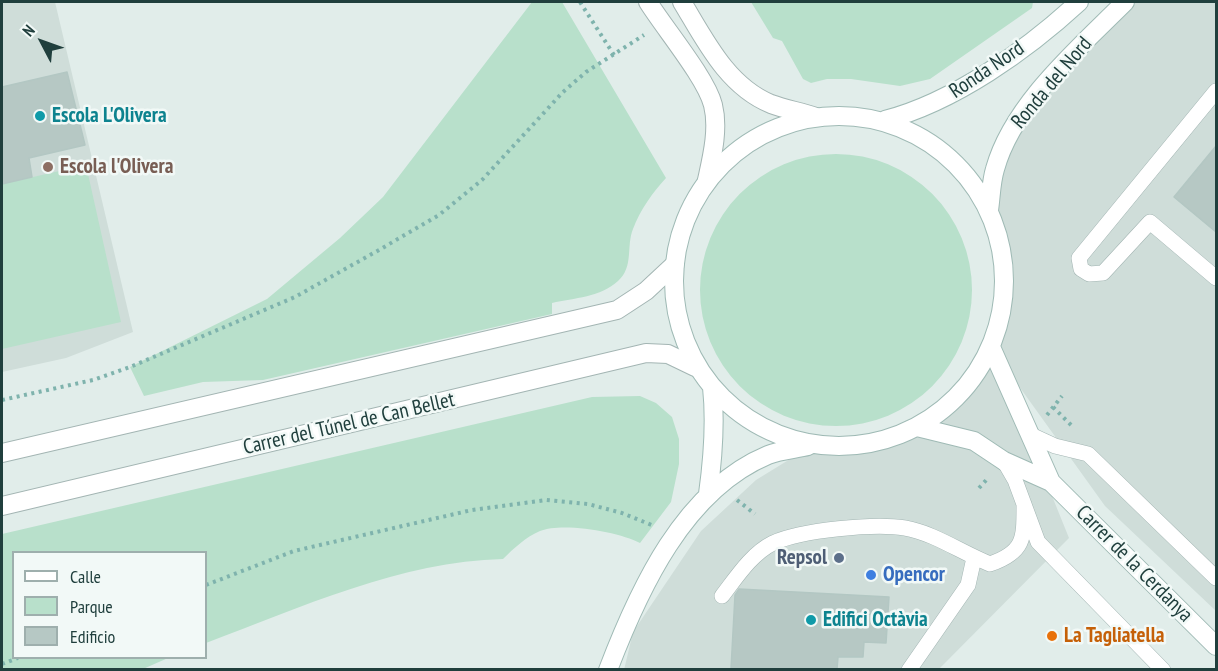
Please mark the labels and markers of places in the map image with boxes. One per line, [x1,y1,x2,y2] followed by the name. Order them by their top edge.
[52,103,167,129] place label: Escola L'Olivera
[33,109,47,123] marker: Escola L'Olivera
[60,154,173,180] place label: Escola l'Olivera
[41,160,55,174] marker: Escola l'Olivera
[777,545,827,571] place label: Repsol
[832,551,846,565] marker: Repsol
[883,562,945,588] place label: Opencor
[864,568,878,582] marker: Opencor
[823,607,928,633] place label: Edifici Octàvia
[804,613,818,627] marker: Edifici Octàvia
[1064,623,1164,649] place label: La Tagliatella
[1045,629,1059,643] marker: La Tagliatella

